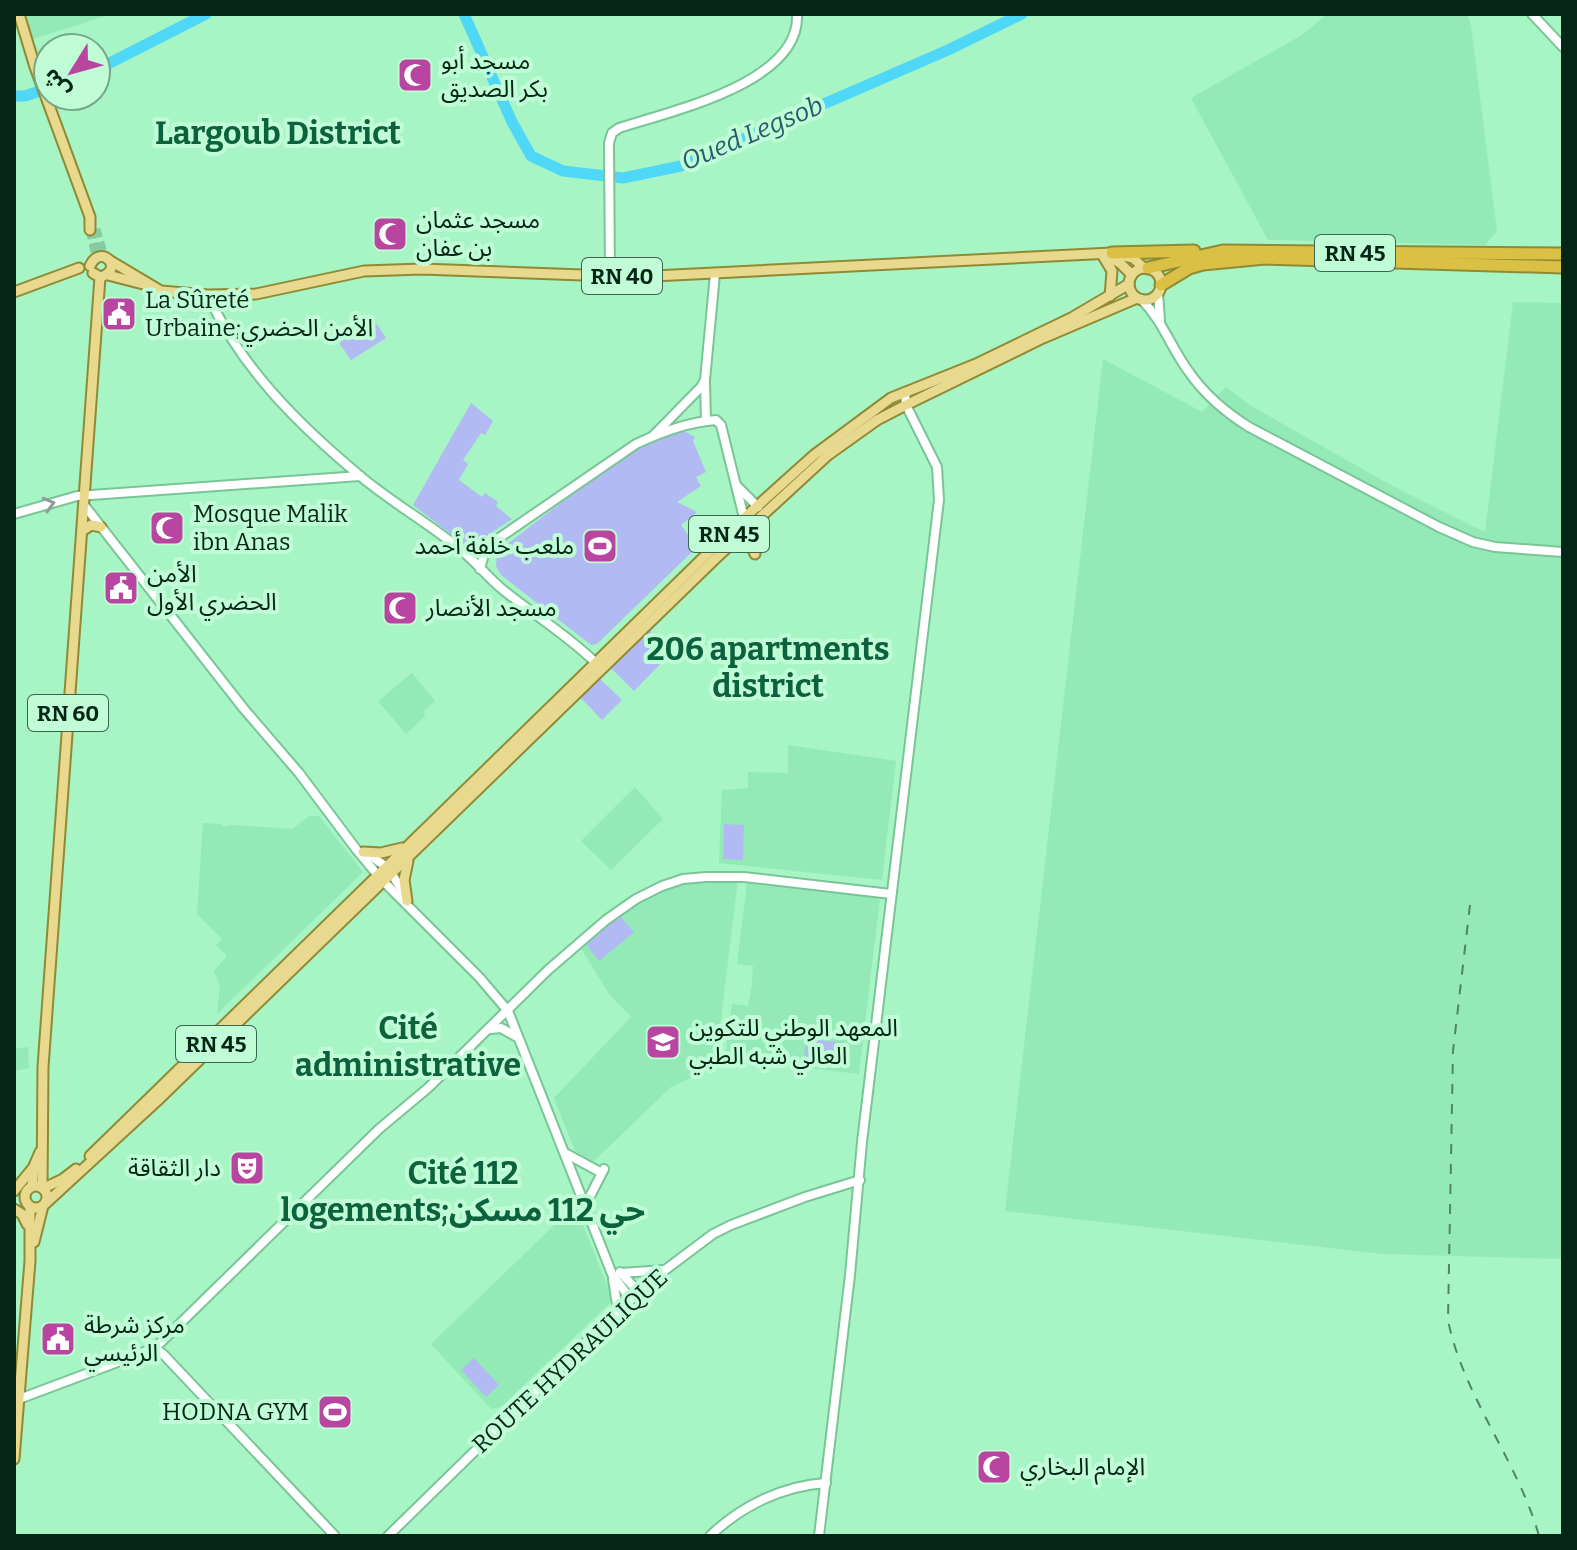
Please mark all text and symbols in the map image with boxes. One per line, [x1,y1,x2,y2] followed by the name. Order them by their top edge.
[32,32,112,112] north arrow
[441,45,548,104] place label: مسجد أبو بكر الصديق
[396,56,434,94] mosque icon: مسجد أبو بكر الصديق
[37,64,76,104] text: ش
[677,90,828,177] water label: Oued Legsob
[155,114,401,152] district label: Largoub District
[416,206,540,262] place label: مسجد عثمان بن عفان
[371,215,409,253] mosque icon: مسجد عثمان بن عفان
[1315,235,1395,271] road number: RN 45
[582,258,662,294] road number: RN 40
[145,286,373,347] place label: La Sûreté Urbaine;الأمن الحضري
[100,295,138,333] public building icon: La Sûreté Urbaine;الأمن الحضري
[42,497,56,513] one-way arrow
[193,500,348,556] place label: Mosque Malik ibn Anas
[148,509,186,547] mosque icon: Mosque Malik ibn Anas
[689,516,769,552] road number: RN 45
[581,527,619,565] sports icon: ملعب خلفة أحمد
[415,530,574,560] place label: ملعب خلفة أحمد
[147,560,277,621] place label: الأمن الحضري الأول
[102,569,140,607] public building icon: الأمن الحضري الأول
[381,589,419,627] mosque icon: مسجد الأنصار
[425,594,557,622] place label: مسجد الأنصار
[647,630,889,705] district label: 206 apartments district
[28,695,108,731] road number: RN 60
[295,1009,521,1084] district label: Cité administrative
[689,1014,898,1075] place label: المعهد الوطني للتكوين العالي شبه الطبي
[644,1023,682,1061] school or university icon: المعهد الوطني للتكوين العالي شبه الطبي
[176,1026,256,1062] road number: RN 45
[228,1149,266,1187] theatre icon: دار الثقاقة
[128,1154,221,1182] place label: دار الثقاقة
[281,1154,645,1235] district label: Cité 112 logements;حي 112 مسكن
[467,1263,673,1459] street label: ROUTE HYDRAULIQUE
[84,1311,185,1372] place label: مركز شرطة الرئيسي
[39,1320,77,1358] public building icon: مركز شرطة الرئيسي
[316,1393,354,1431] sports icon: HODNA GYM
[162,1398,309,1426] place label: HODNA GYM
[975,1448,1013,1486] mosque icon: الإمام البخاري
[1020,1453,1145,1486] place label: الإمام البخاري

